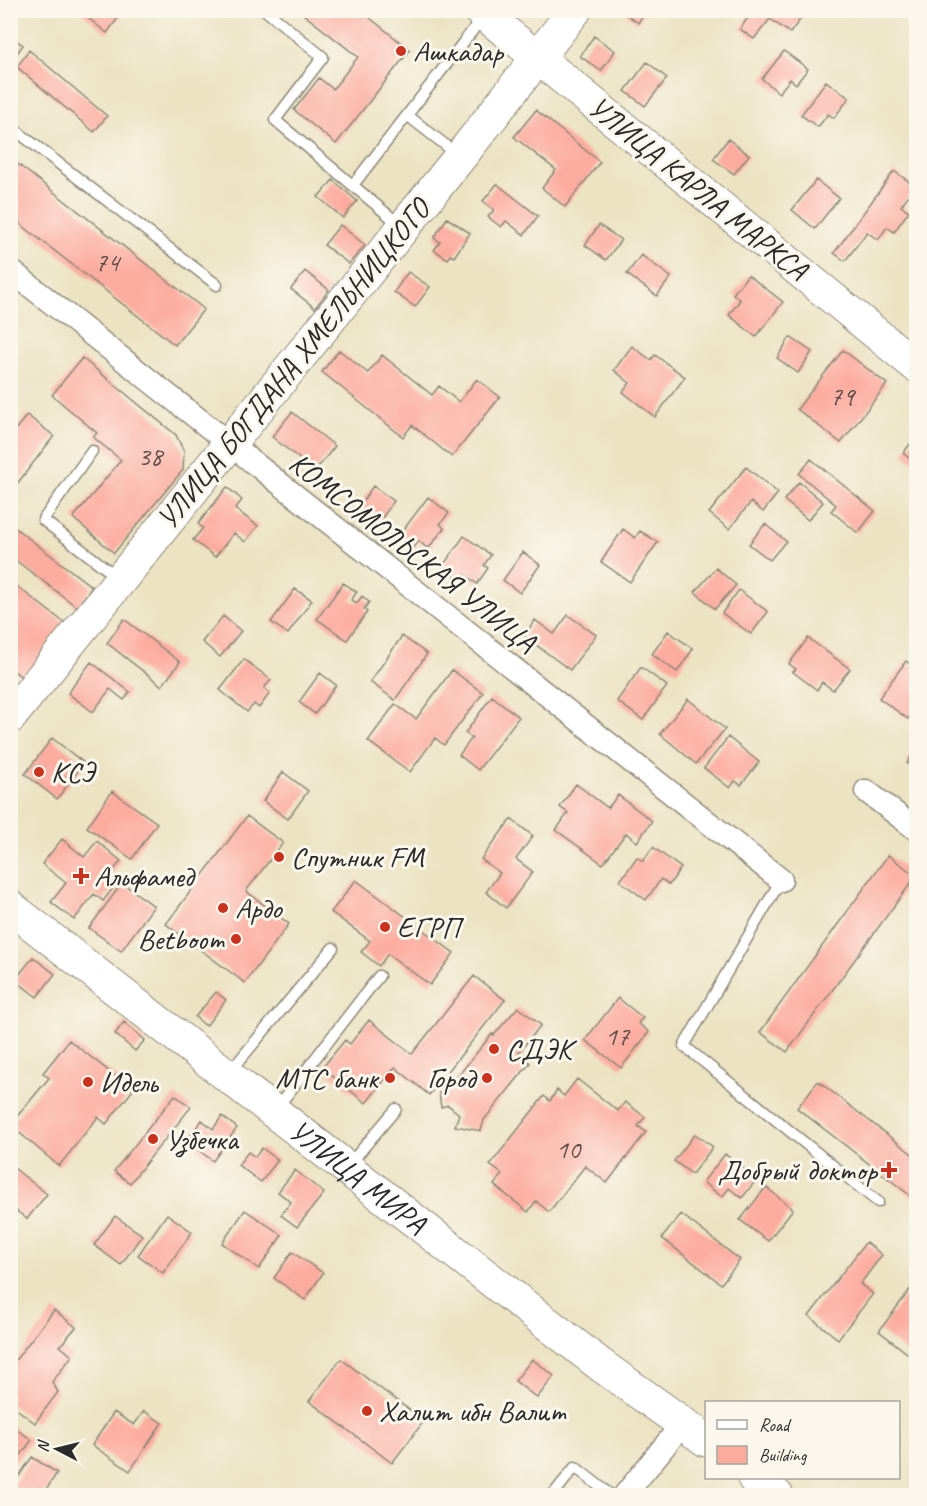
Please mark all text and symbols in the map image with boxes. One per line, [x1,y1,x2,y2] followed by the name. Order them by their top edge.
[413,32,505,70] place label: Ашкадар
[394,44,408,58] marker: Ашкадар
[580,88,817,289] street label: УЛИЦА КАРЛА МАРКСА
[148,189,440,537] street label: УЛИЦА БОГДАНА ХМЕЛЬНИЦКОГО
[95,245,122,279] house number: 74
[830,379,856,413] house number: 79
[138,439,165,473] house number: 38
[282,444,545,661] street label: КОМСОМОЛЬСКАЯ УЛИЦА
[51,753,97,791] place label: КСЭ
[32,765,46,779] marker: КСЭ
[291,838,426,876] place label: Спутник FM
[272,850,286,864] marker: Спутник FM
[94,857,196,895] place label: Альфамед
[72,867,90,885] marker: Альфамед
[235,889,283,927] place label: Ардо
[216,901,230,915] marker: Ардо
[397,908,464,946] place label: ЕГРП
[138,920,225,958] place label: Betboom
[378,920,392,934] marker: ЕГРП
[229,932,243,946] marker: Betboom
[605,1019,631,1053] house number: 17
[506,1030,578,1068] place label: СДЭК
[487,1042,501,1056] marker: СДЭК
[276,1059,380,1097] place label: МТС банк
[427,1059,477,1097] place label: Город
[100,1063,159,1101] place label: Идель
[383,1071,397,1085] marker: МТС банк
[480,1071,494,1085] marker: Город
[81,1075,95,1089] marker: Идель
[281,1111,435,1242] street label: УЛИЦА МИРА
[165,1120,240,1158] place label: Узбечка
[146,1132,160,1146] marker: Узбечка
[556,1132,582,1166] house number: 10
[718,1151,879,1189] place label: Добрый доктор
[882,1163,896,1177] marker: Добрый доктор
[379,1392,567,1430] place label: Халит ибн Валит
[705,1401,900,1479] legend
[360,1404,374,1418] marker: Халит ибн Валит
[759,1414,792,1436] text: Road
[27,1419,87,1479] north arrow
[33,1438,54,1453] text: N
[759,1444,808,1466] text: Building

